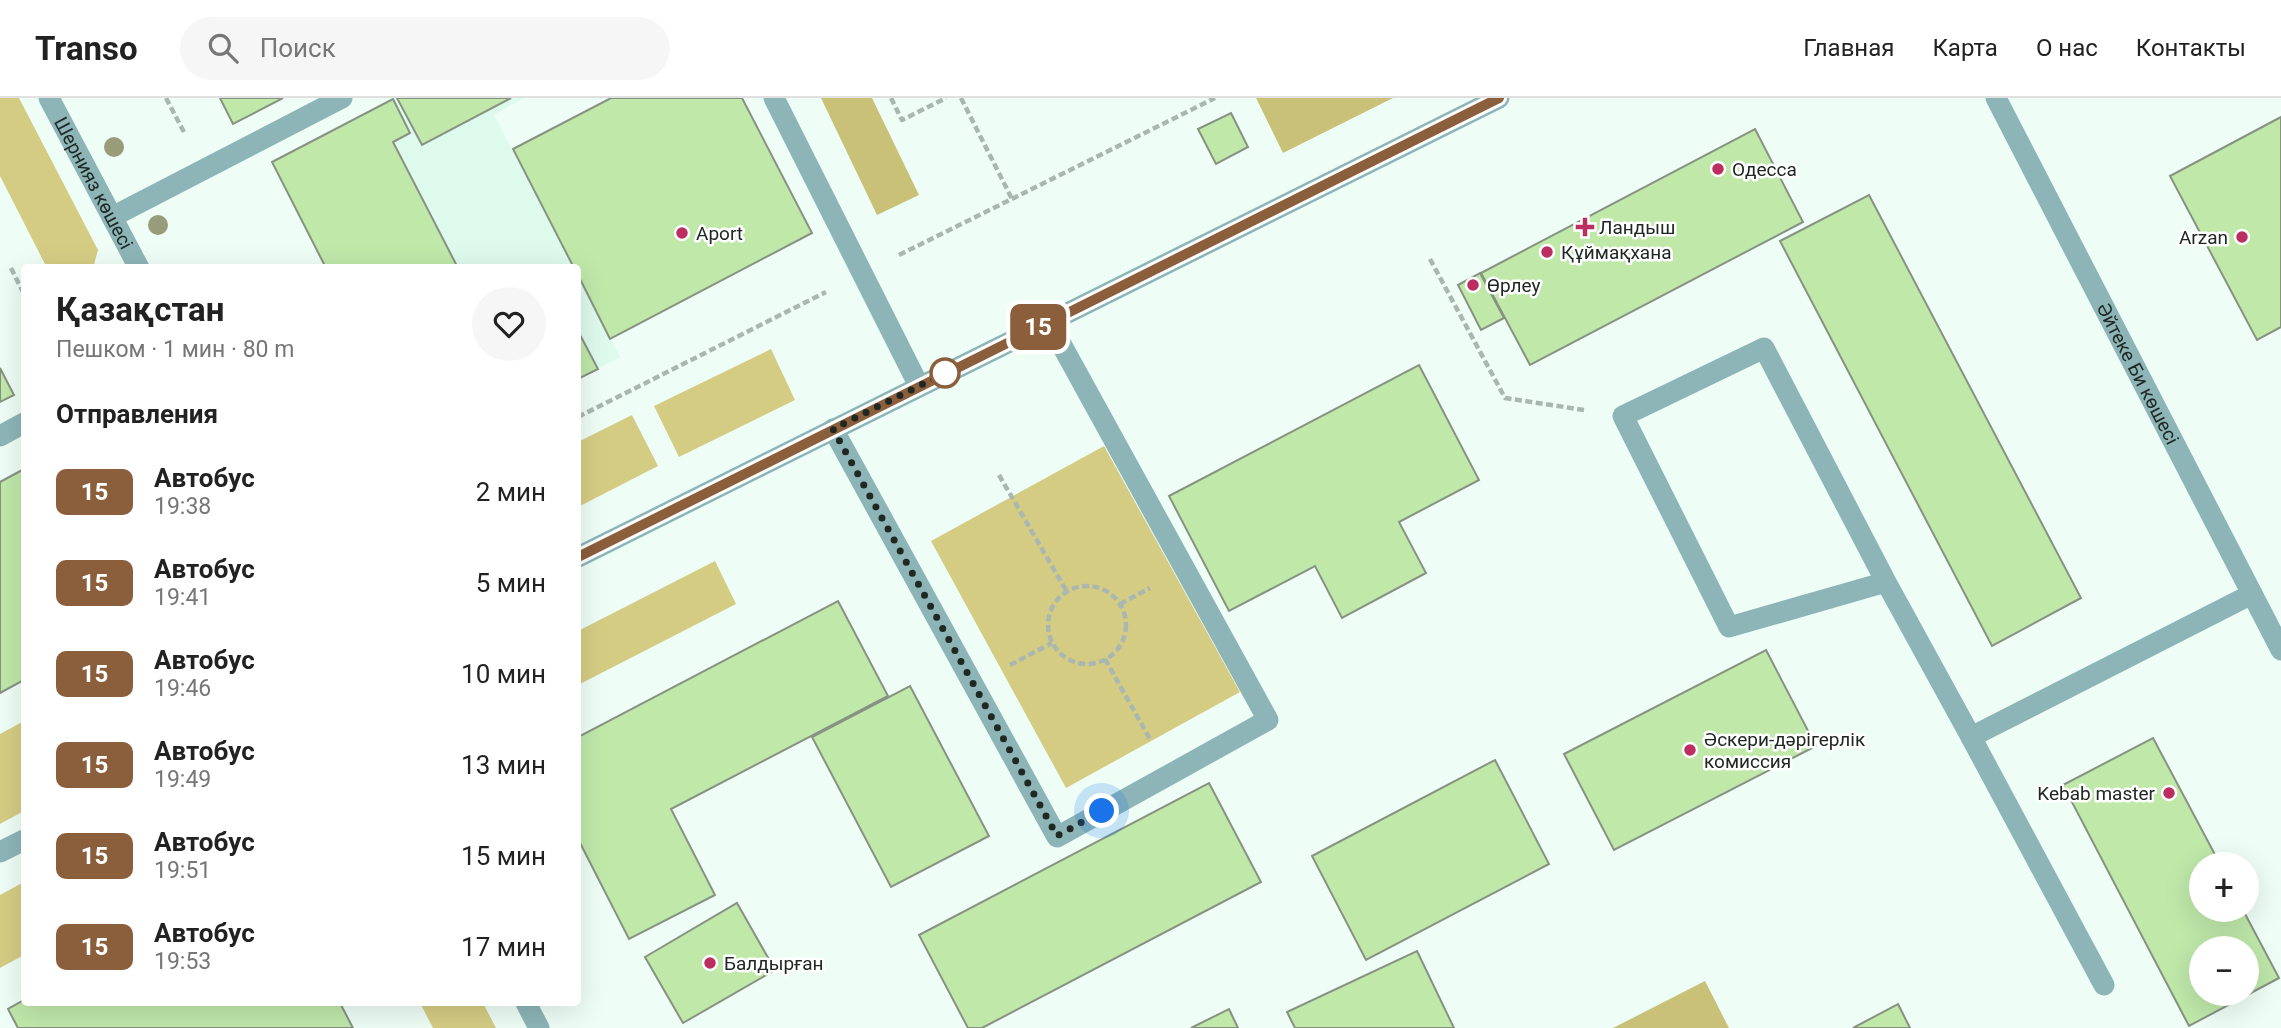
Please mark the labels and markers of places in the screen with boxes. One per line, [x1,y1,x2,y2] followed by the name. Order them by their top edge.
[1732,158,1797,181] place label: Одесса
[1710,161,1726,177] marker: Одесса
[1599,216,1675,239] place label: Ландыш
[1577,219,1593,235] marker: Ландыш
[696,222,743,245] place label: Aport
[674,225,690,241] marker: Aport
[2179,226,2228,249] place label: Arzan
[2234,229,2250,245] marker: Arzan
[1561,241,1671,264] place label: Құймақхана
[1539,244,1555,260] marker: Құймақхана
[1487,274,1540,297] place label: Өрлеу
[1465,277,1481,293] marker: Өрлеу
[930,358,960,388] unlabelled marker
[1704,728,1866,773] place label: Әскери-дәрігерлік комиссия
[1682,742,1698,758] marker: Әскери-дәрігерлік комиссия
[2037,782,2156,805] place label: Kebab master
[2161,785,2177,801] marker: Kebab master
[724,952,823,975] place label: Балдырған
[702,955,718,971] marker: Балдырған

